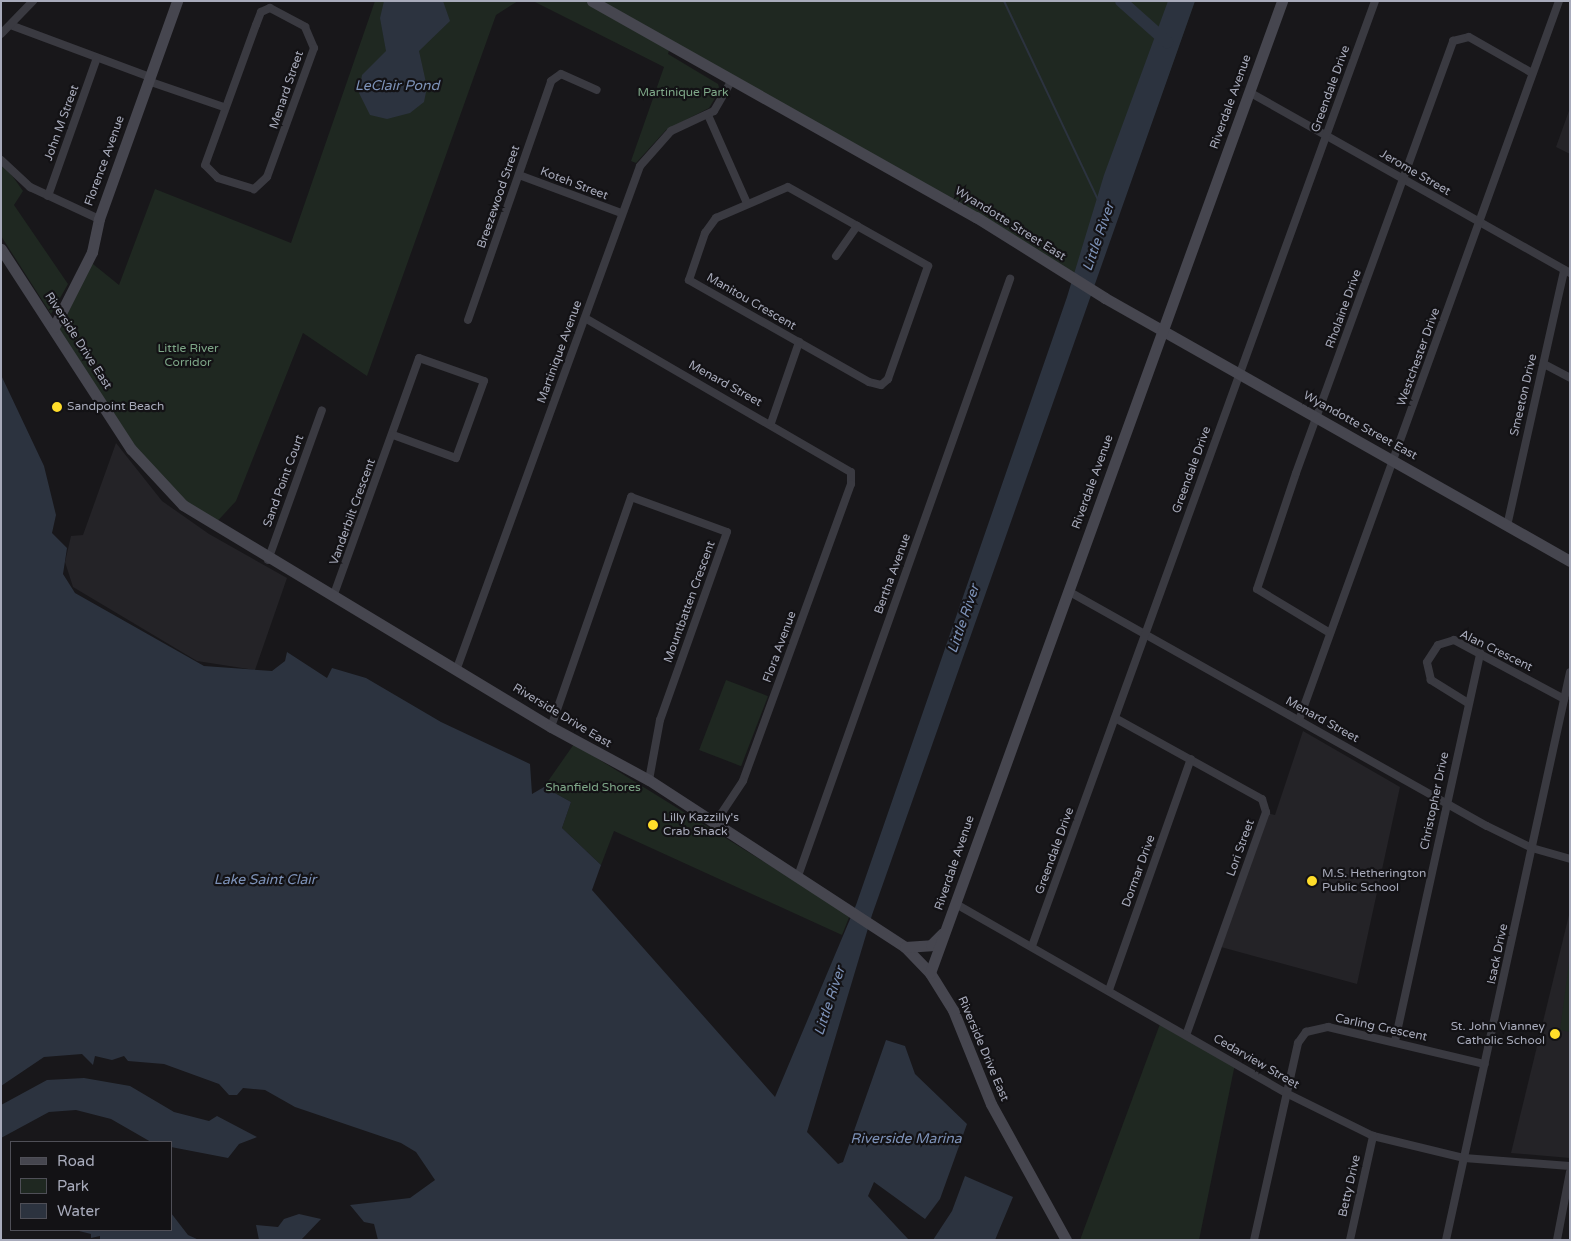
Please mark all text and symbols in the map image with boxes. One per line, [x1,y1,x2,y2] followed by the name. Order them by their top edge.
[1309,44,1353,134] street label: Greendale Drive
[267,49,307,131] street label: Menard Street
[1207,53,1255,151] street label: Riverdale Avenue
[355,78,439,94] water label: LeClair Pond
[42,83,82,163] street label: John M Street
[637,86,729,100] park label: Martinique Park
[82,114,128,208] street label: Florence Avenue
[475,144,523,250] street label: Breezewood Street
[1377,147,1453,199] street label: Jerome Street
[538,165,610,203] street label: Koteh Street
[952,184,1068,264] street label: Wyandotte Street East
[1079,201,1119,273] water label: Little River
[1323,268,1365,350] street label: Rholaine Drive
[704,271,798,333] street label: Manitou Crescent
[41,290,115,392] street label: Riverside Drive East
[535,299,585,405] street label: Martinique Avenue
[1395,306,1443,408] street label: Westchester Drive
[157,342,219,370] park label: Little River Corridor
[1508,353,1540,437] street label: Smeeton Drive
[686,358,764,410] street label: Menard Street
[1300,389,1420,463] street label: Wyandotte Street East
[67,400,164,414] place label: Sandpoint Beach
[51,401,63,413] marker: Sandpoint Beach
[1170,425,1214,515] street label: Greendale Drive
[261,433,307,529] street label: Sand Point Court
[1069,433,1117,531] street label: Riverdale Avenue
[327,457,379,567] street label: Vanderbilt Crescent
[872,532,914,616] street label: Bertha Avenue
[661,539,719,665] street label: Mountbatten Crescent
[944,583,984,655] water label: Little River
[760,609,800,685] street label: Flora Avenue
[1457,627,1535,675] street label: Alan Crescent
[510,681,614,751] street label: Riverside Drive East
[1283,694,1361,746] street label: Menard Street
[1418,751,1452,851] street label: Christopher Drive
[545,781,641,795] park label: Shanfield Shores
[1033,806,1077,896] street label: Greendale Drive
[663,811,739,839] place label: Lilly Kazzilly's Crab Shack
[932,814,978,912] street label: Riverdale Avenue
[1224,818,1258,878] street label: Lori Street
[647,819,659,831] marker: Lilly Kazzilly's Crab Shack
[1119,833,1159,909] street label: Dormar Drive
[1322,867,1426,895] place label: M.S. Hetherington Public School
[214,872,316,888] water label: Lake Saint Clair
[1306,875,1318,887] marker: M.S. Hetherington Public School
[1485,922,1511,986] street label: Isack Drive
[811,964,849,1038] water label: Little River
[954,994,1012,1104] street label: Riverside Drive East
[1334,1011,1428,1045] street label: Carling Crescent
[1451,1020,1545,1048] place label: St. John Vianney Catholic School
[1549,1028,1561,1040] marker: St. John Vianney Catholic School
[1210,1032,1302,1092] street label: Cedarview Street
[850,1131,962,1147] water label: Riverside Marina
[10,1141,172,1231] legend
[57,1152,95,1170] text: Road
[1336,1154,1364,1218] street label: Betty Drive
[57,1177,89,1195] text: Park
[57,1202,100,1220] text: Water

